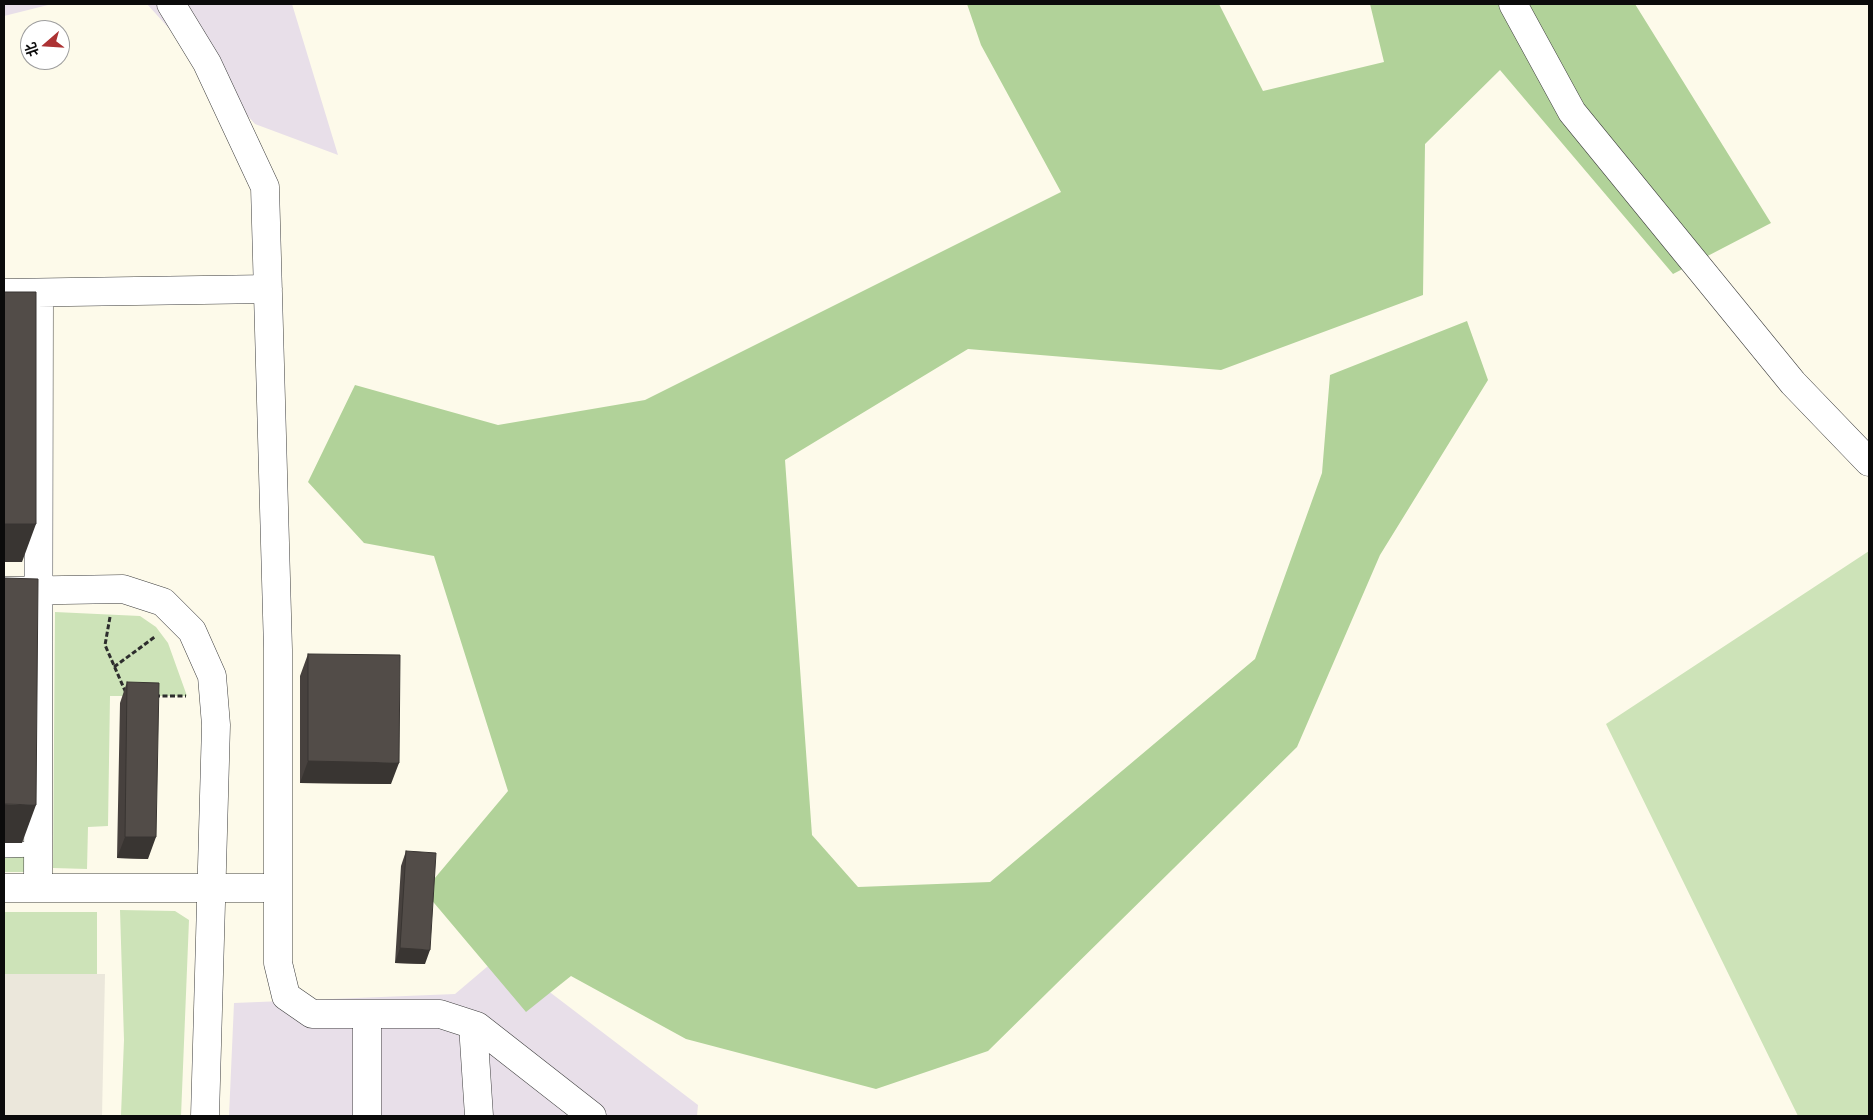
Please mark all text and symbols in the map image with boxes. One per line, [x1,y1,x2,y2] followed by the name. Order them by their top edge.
[20,20,70,70] north arrow
[22,40,42,59] text: 北

